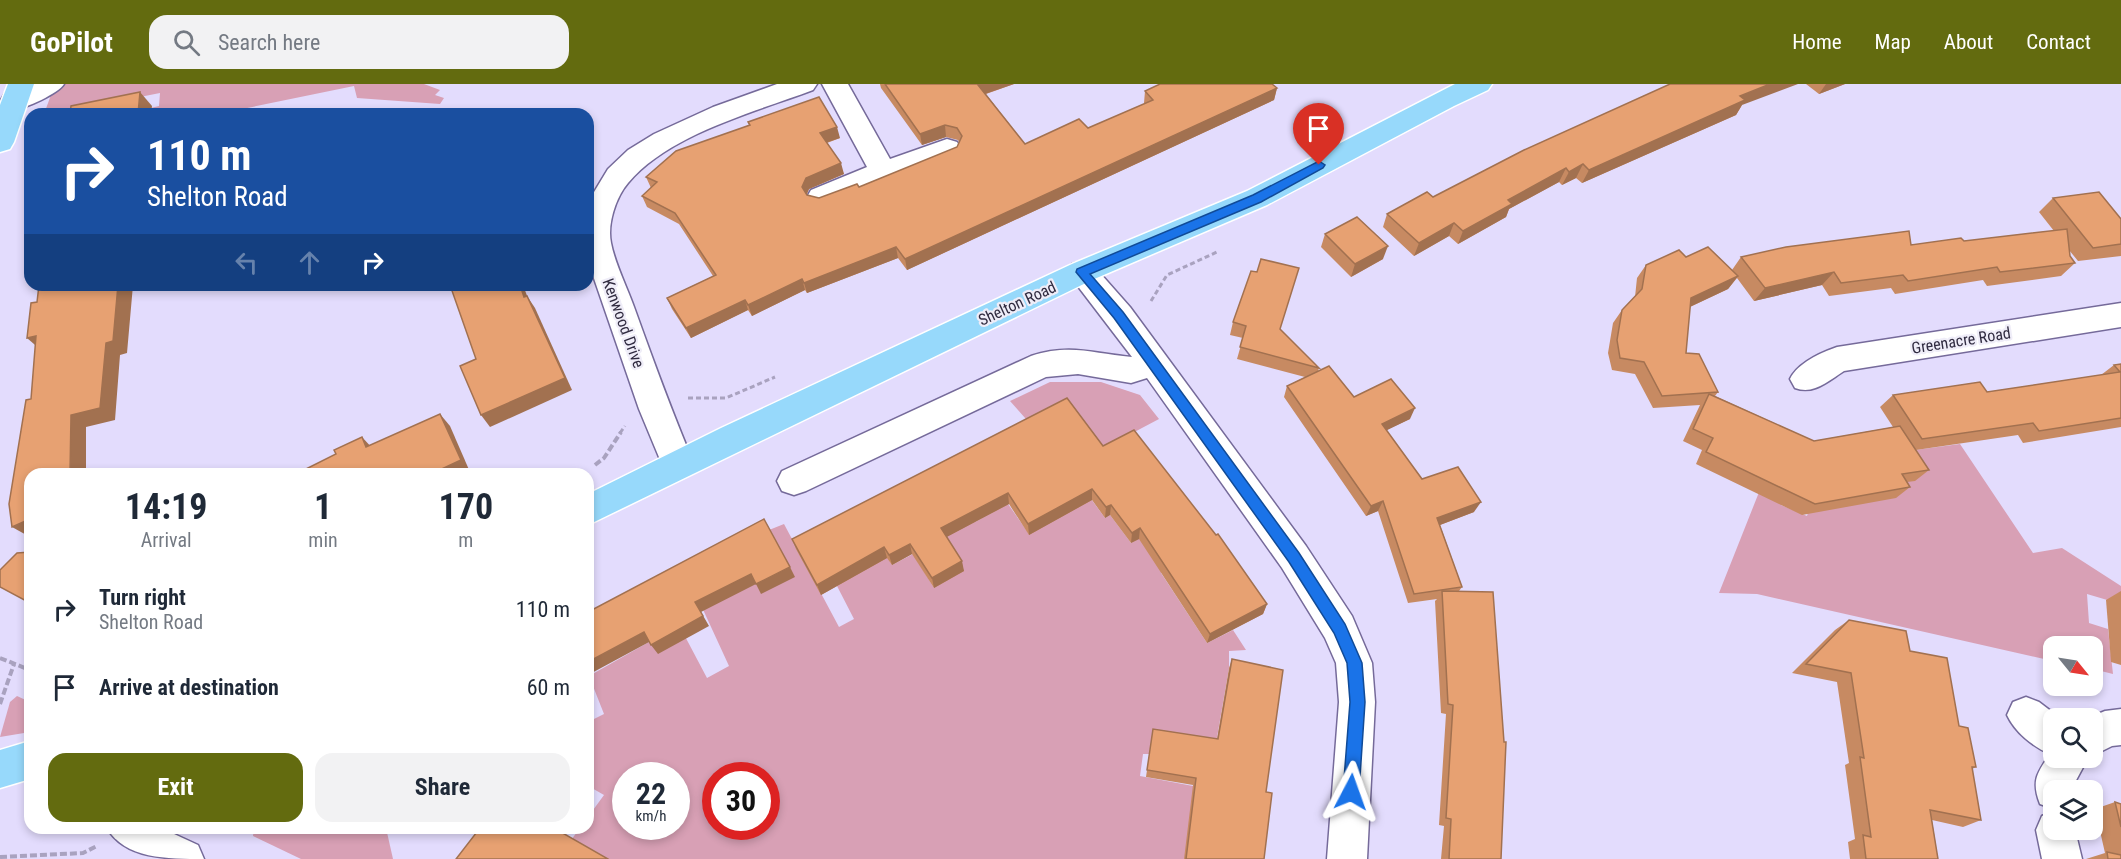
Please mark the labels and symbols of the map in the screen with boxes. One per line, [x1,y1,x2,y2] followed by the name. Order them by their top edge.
[1293,103,1344,165] pin
[599,276,648,370] street label: Kenwood Drive
[975,277,1059,330] street label: Shelton Road
[1910,323,2012,358] street label: Greenacre Road
[2043,636,2103,696] north arrow
[1319,760,1383,824] position arrow
[702,762,780,840] speed limit sign: 30

